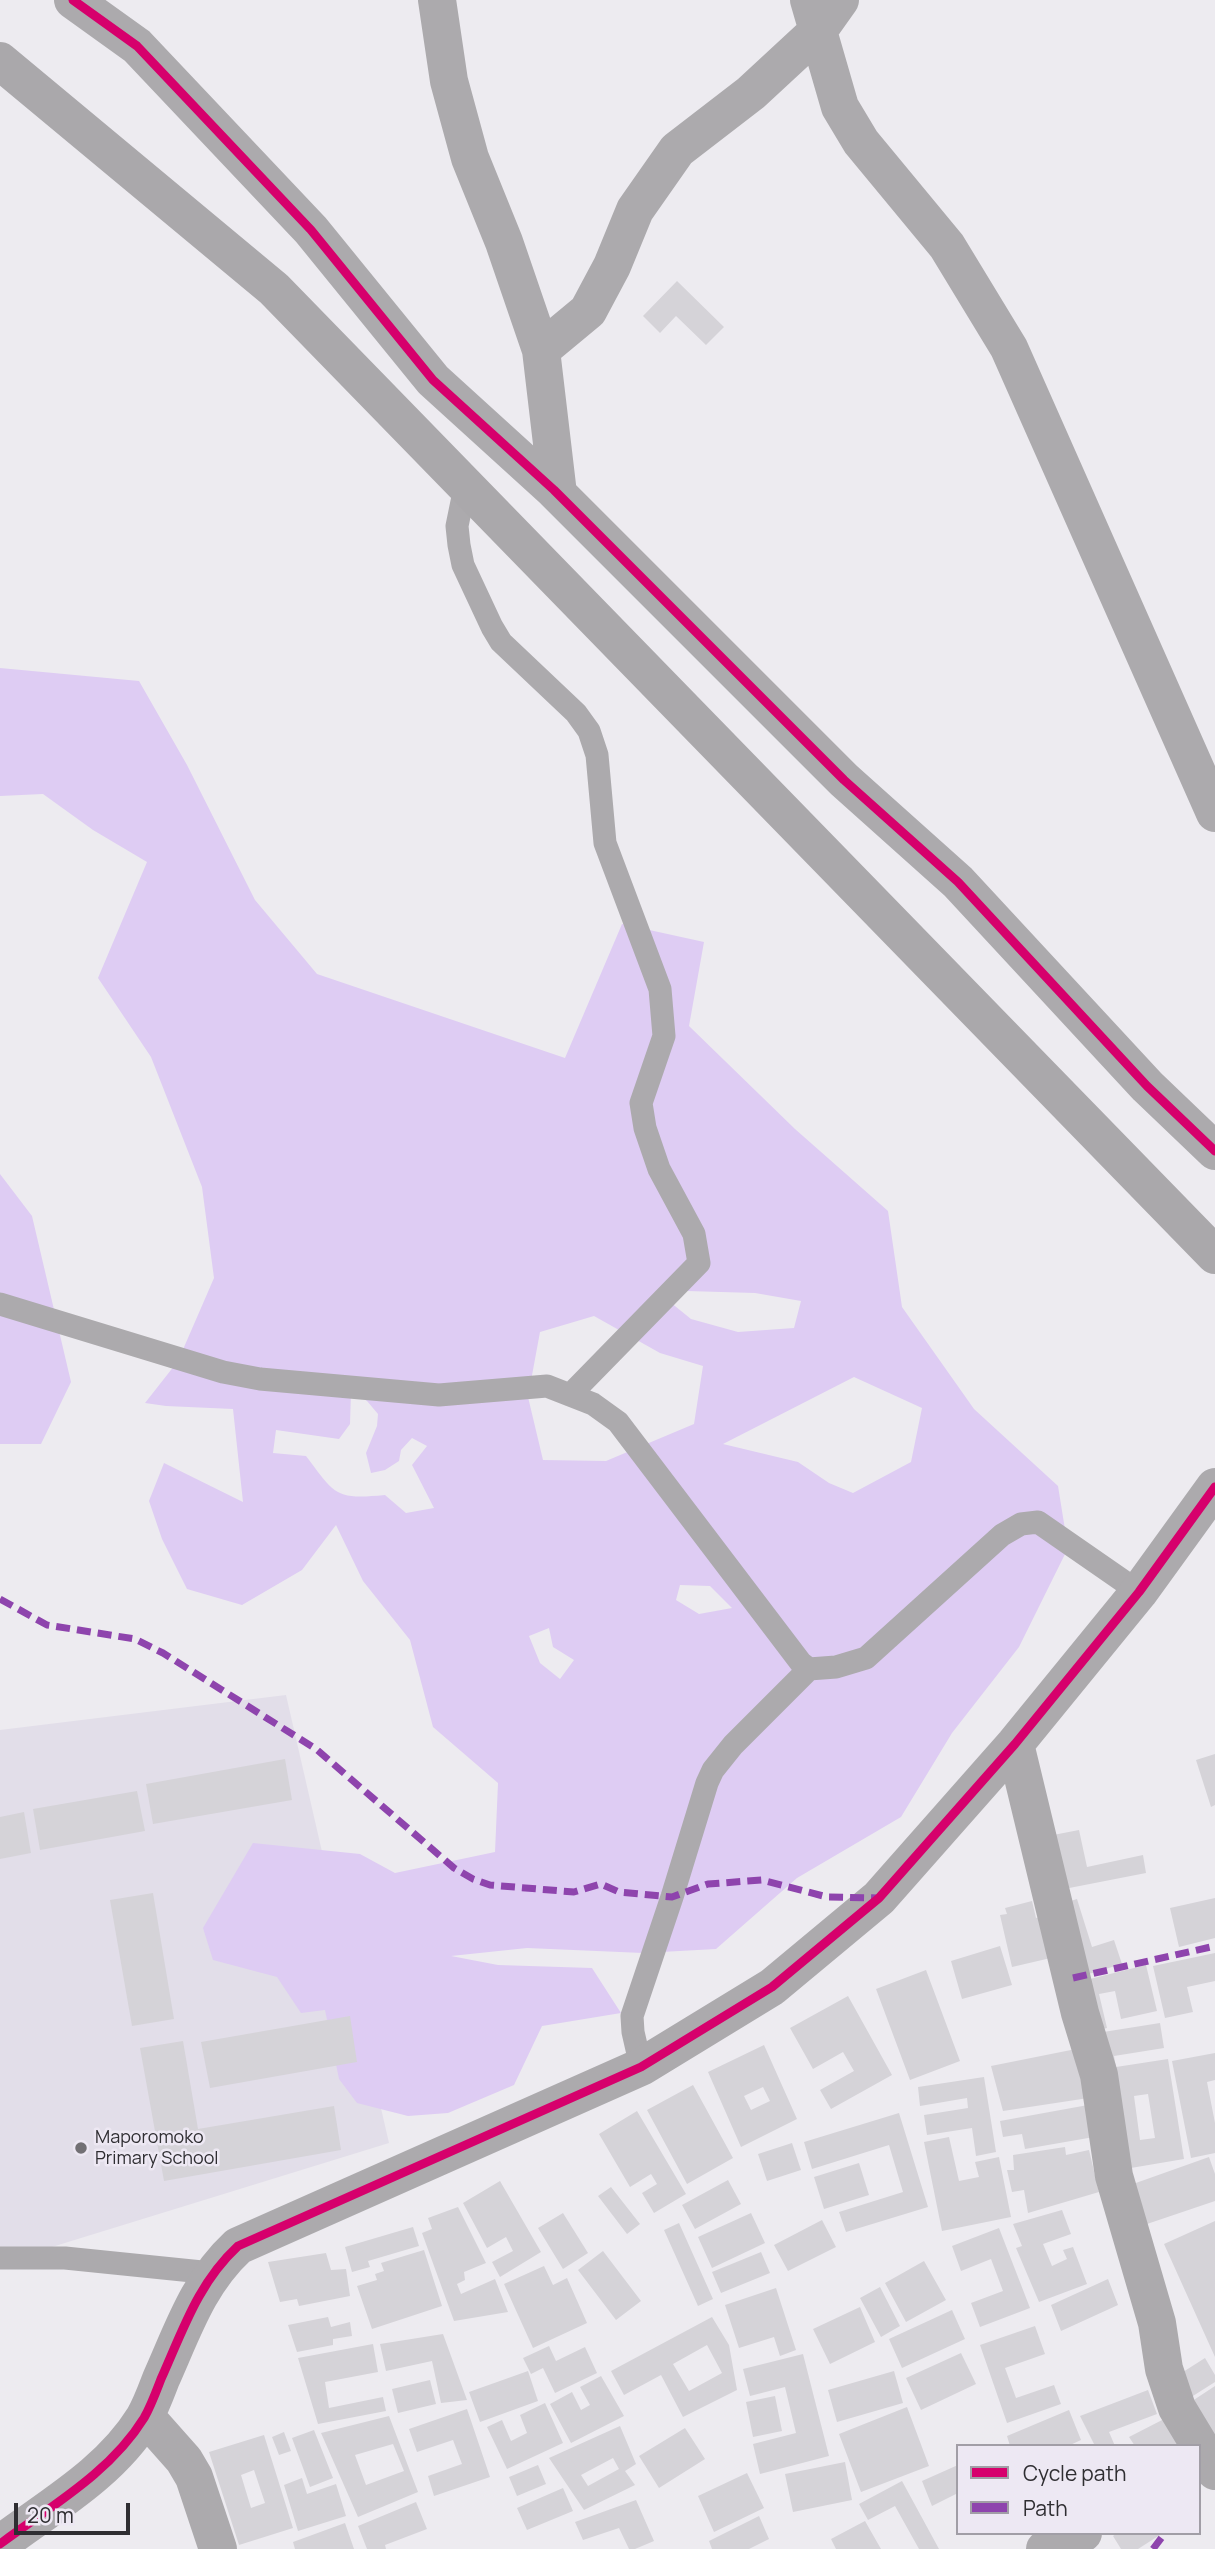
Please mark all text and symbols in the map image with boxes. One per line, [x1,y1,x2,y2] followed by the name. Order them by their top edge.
[95,2127,219,2170] place label: Maporomoko Primary School
[73,2140,89,2156] marker: Maporomoko Primary School
[956,2444,1201,2535] legend
[1023,2459,1126,2487] text: Cycle path
[18,2490,133,2534] scale bar
[1023,2494,1068,2522] text: Path
[27,2501,74,2529] text: 20 m

